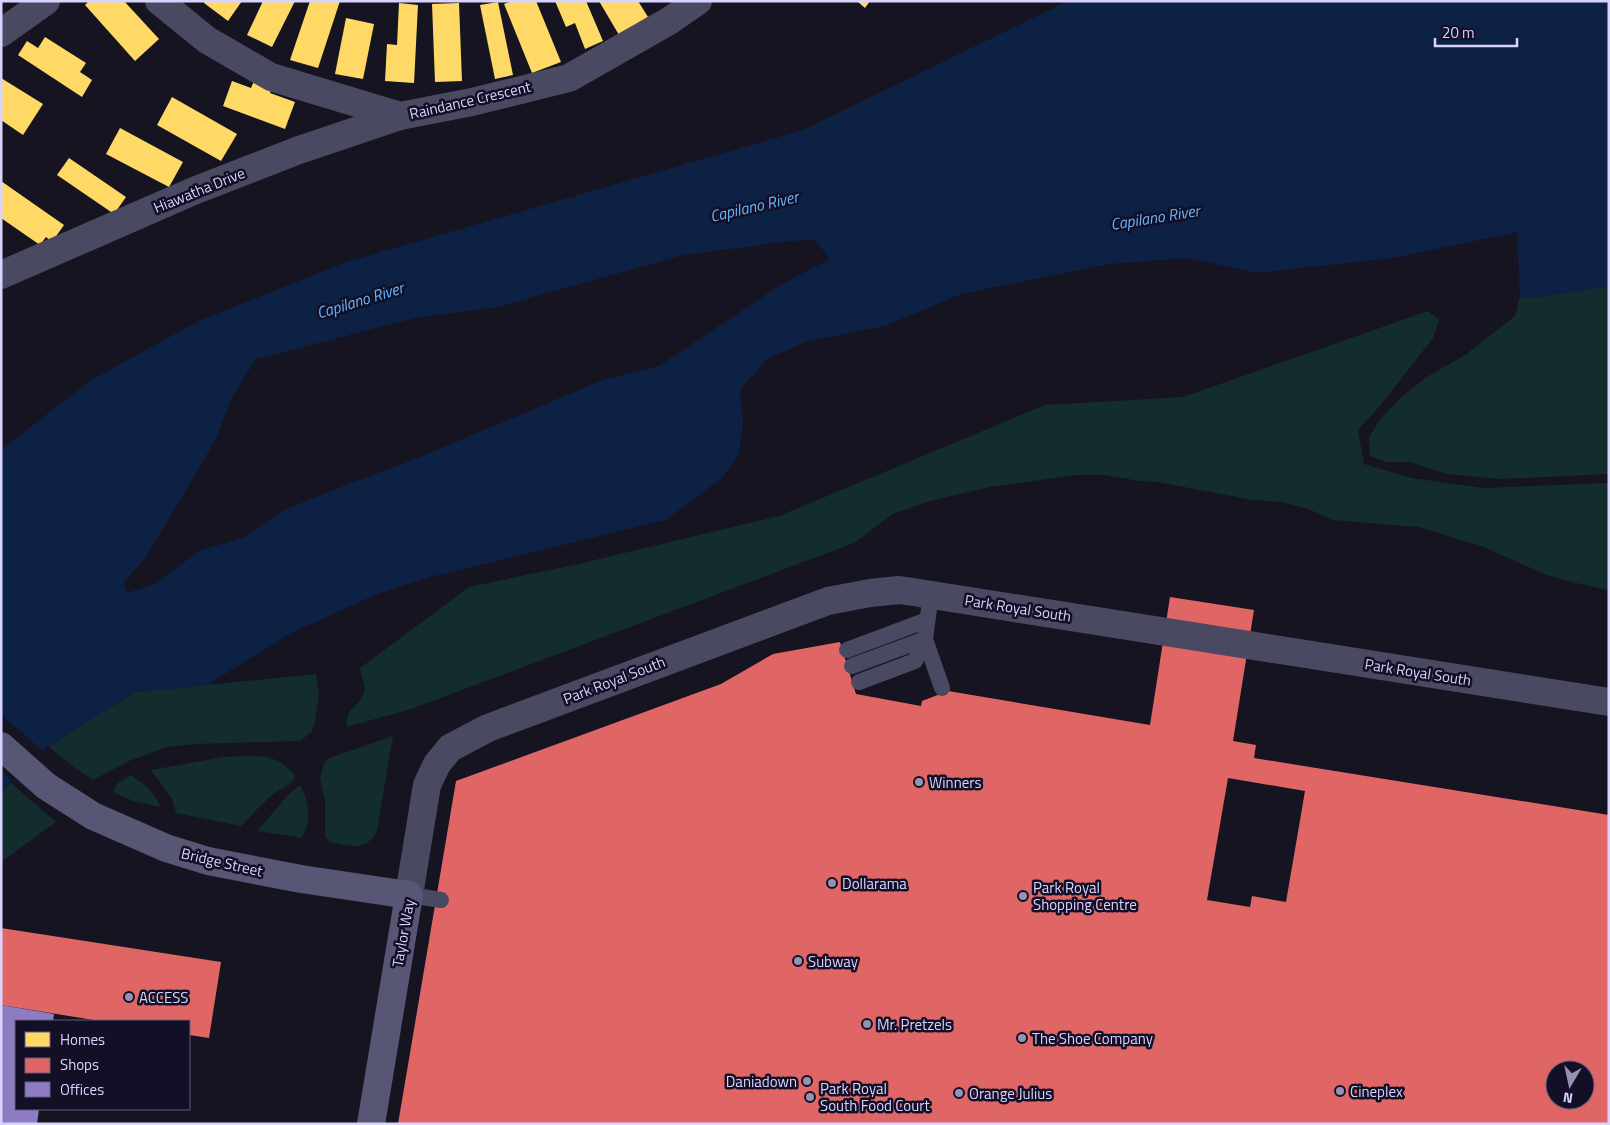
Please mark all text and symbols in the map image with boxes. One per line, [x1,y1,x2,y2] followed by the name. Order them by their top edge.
[1435,15,1518,47] scale bar
[1442,21,1475,44] text: 20 m
[407,75,534,125] street label: Raindance Crescent
[150,161,248,219] street label: Hiawatha Drive
[708,184,802,228] water label: Capilano River
[1109,198,1203,236] water label: Capilano River
[314,275,408,325] water label: Capilano River
[963,588,1073,628] street label: Park Royal South
[560,650,668,710] street label: Park Royal South
[1363,652,1473,692] street label: Park Royal South
[929,771,981,794] place label: Winners
[913,776,925,788] marker: Winners
[179,841,266,883] street label: Bridge Street
[842,872,907,895] place label: Dollarama
[1033,876,1137,916] place label: Park Royal Shopping Centre
[826,877,838,889] marker: Dollarama
[1017,890,1029,902] marker: Park Royal Shopping Centre
[386,897,420,969] street label: Taylor Way
[808,950,858,973] place label: Subway
[792,955,804,967] marker: Subway
[139,986,188,1009] place label: ACCESS
[123,991,135,1003] marker: ACCESS
[877,1013,952,1036] place label: Mr. Pretzels
[861,1018,873,1030] marker: Mr. Pretzels
[15,1020,190,1110] legend
[1032,1027,1153,1050] place label: The Shoe Company
[60,1028,105,1051] text: Homes
[1016,1032,1028,1044] marker: The Shoe Company
[60,1053,99,1076] text: Shops
[1545,1060,1595,1110] north arrow
[726,1070,797,1093] place label: Daniadown
[801,1075,813,1087] marker: Daniadown
[820,1077,930,1117] place label: Park Royal South Food Court
[60,1078,104,1101] text: Offices
[1350,1080,1403,1103] place label: Cineplex
[969,1082,1052,1105] place label: Orange Julius
[1334,1085,1346,1097] marker: Cineplex
[953,1087,965,1099] marker: Orange Julius
[1561,1087,1574,1109] text: N
[804,1091,816,1103] marker: Park Royal South Food Court

